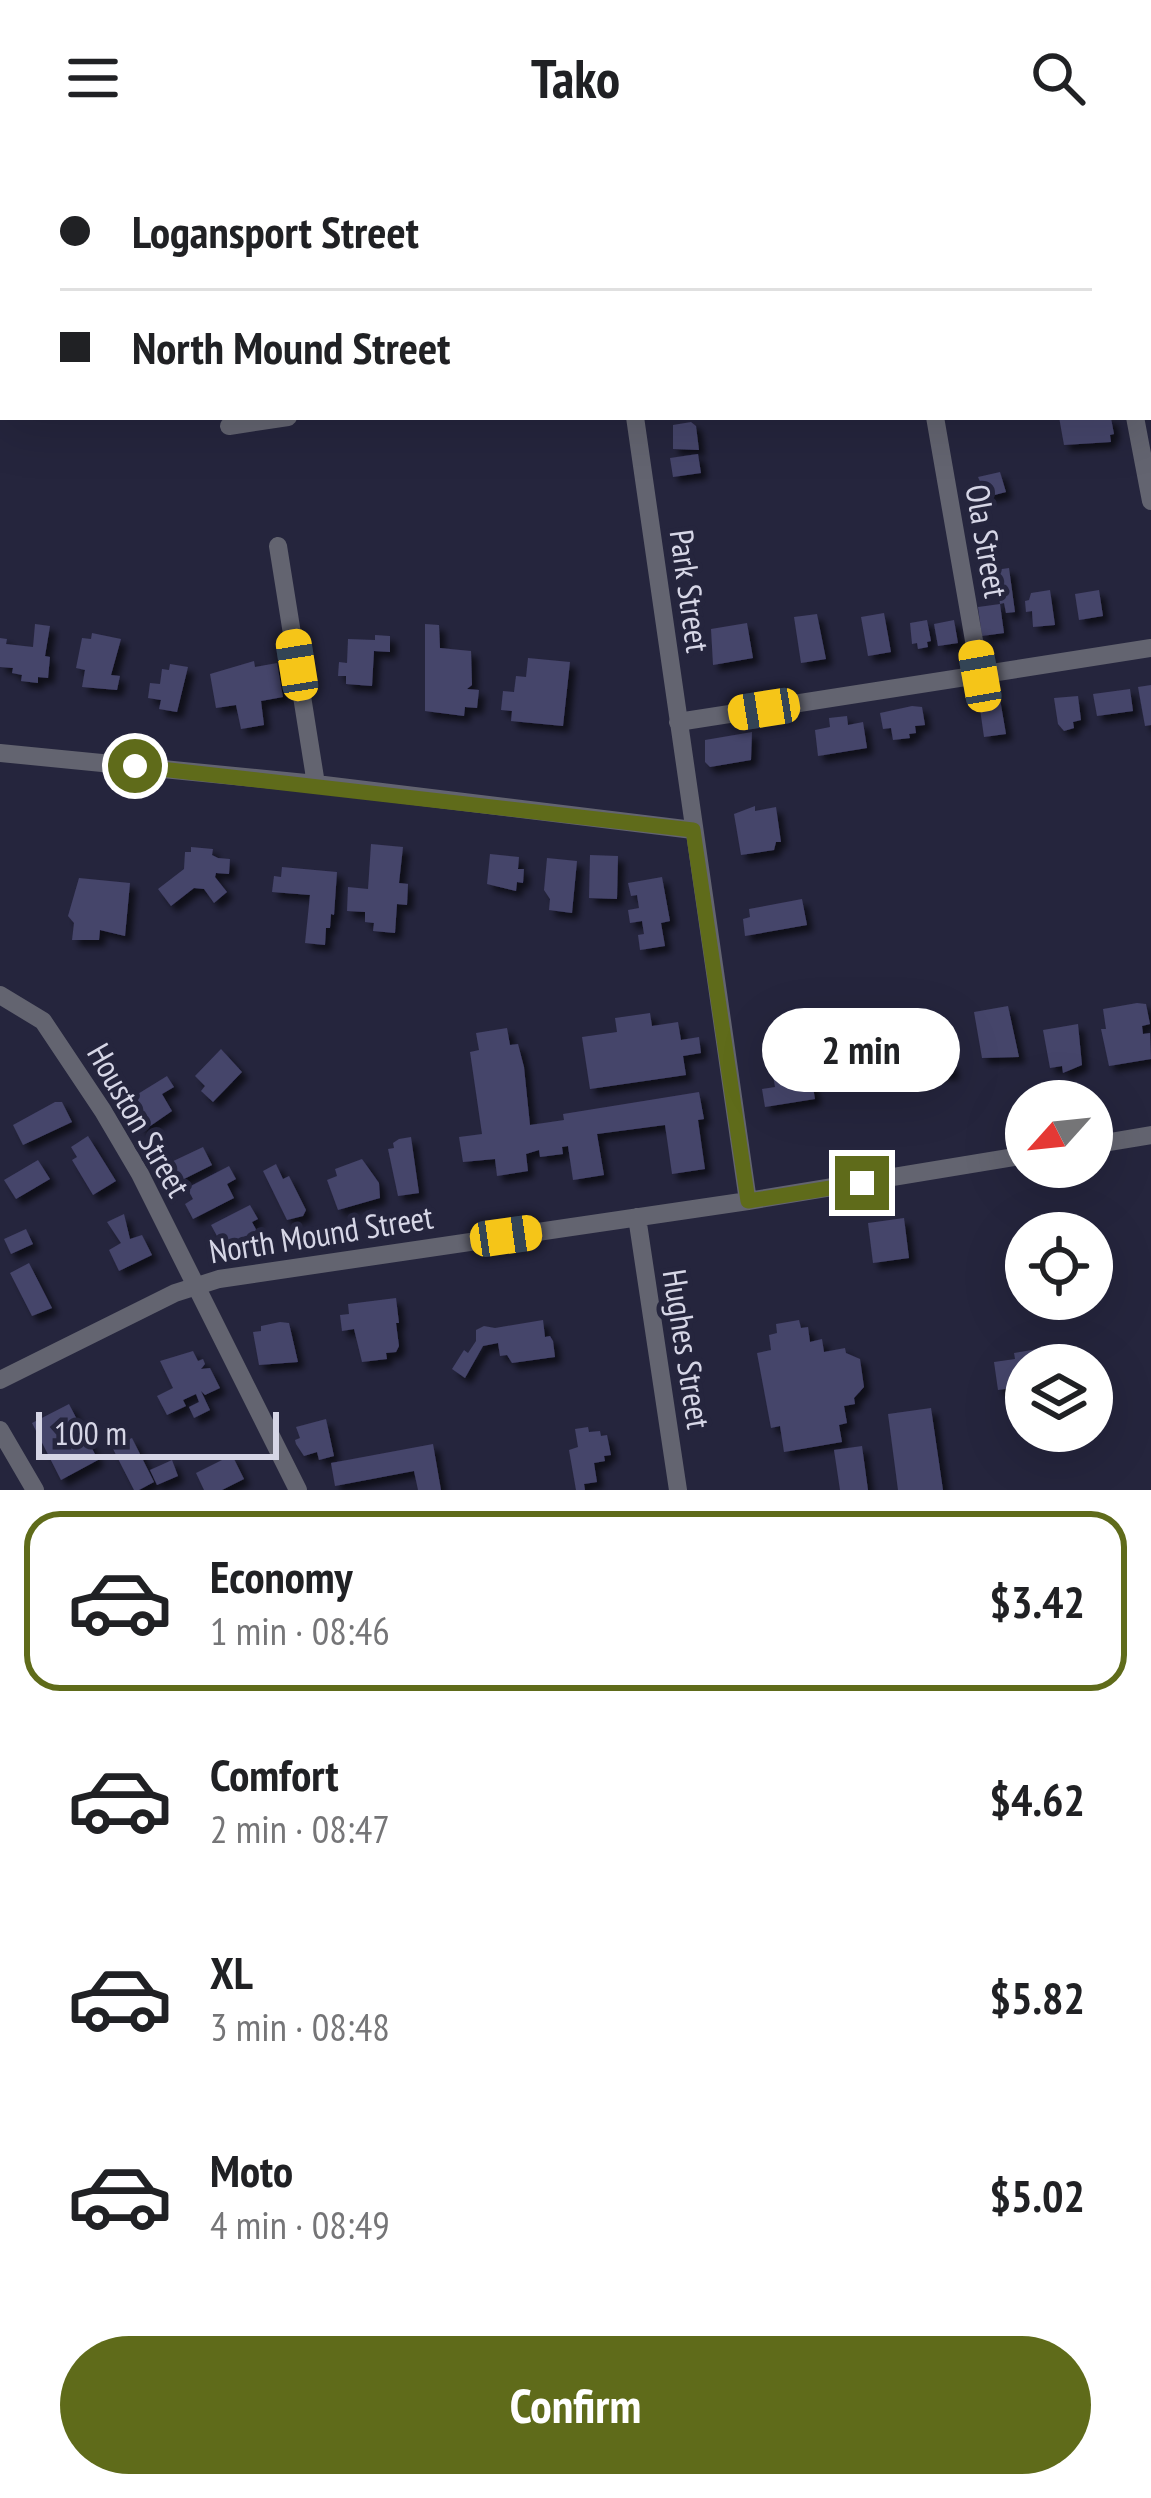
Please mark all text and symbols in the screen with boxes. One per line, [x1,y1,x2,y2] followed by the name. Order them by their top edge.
[531,43,620,113] text: Tako
[60,45,126,111] icon: menu
[1025,45,1091,111] icon: search
[132,202,419,260] text: Logansport Street
[132,318,450,376] text: North Mound Street
[956,481,1019,601] street label: Ola Street
[661,527,720,655] street label: Park Street
[274,627,320,703] car
[956,637,1004,715] car
[726,686,802,732] car
[108,739,162,793] route start
[763,1009,961,1093] callout: 2 min
[822,1024,900,1075] text: 2 min
[78,1035,201,1204] street label: Houston Street
[1005,1080,1113,1188] north arrow
[1005,1080,1113,1452] map controls
[835,1156,889,1210] route end
[206,1195,436,1272] street label: North Mound Street
[1005,1212,1113,1320] button: locate
[468,1213,544,1259] car
[654,1266,721,1432] street label: Hughes Street
[1005,1344,1113,1452] button: layers
[36,1406,279,1459] scale bar
[54,1411,127,1454] text: 100 m
[66,1547,174,1655] icon: car
[210,1547,353,1605] text: Economy
[989,1572,1085,1630] text: $3.42
[210,1605,390,1656] text: 1 min · 08:46
[66,1745,174,1853] icon: car
[210,1745,339,1803] text: Comfort
[989,1770,1085,1828] text: $4.62
[210,1803,390,1854] text: 2 min · 08:47
[66,1943,174,2051] icon: car
[210,1943,253,2001] text: XL
[989,1968,1085,2026] text: $5.82
[210,2001,390,2052] text: 3 min · 08:48
[66,2141,174,2249] icon: car
[210,2141,293,2199] text: Moto
[989,2166,1085,2224] text: $5.02
[210,2199,390,2250] text: 4 min · 08:49
[60,2336,1091,2474] button: Confirm

